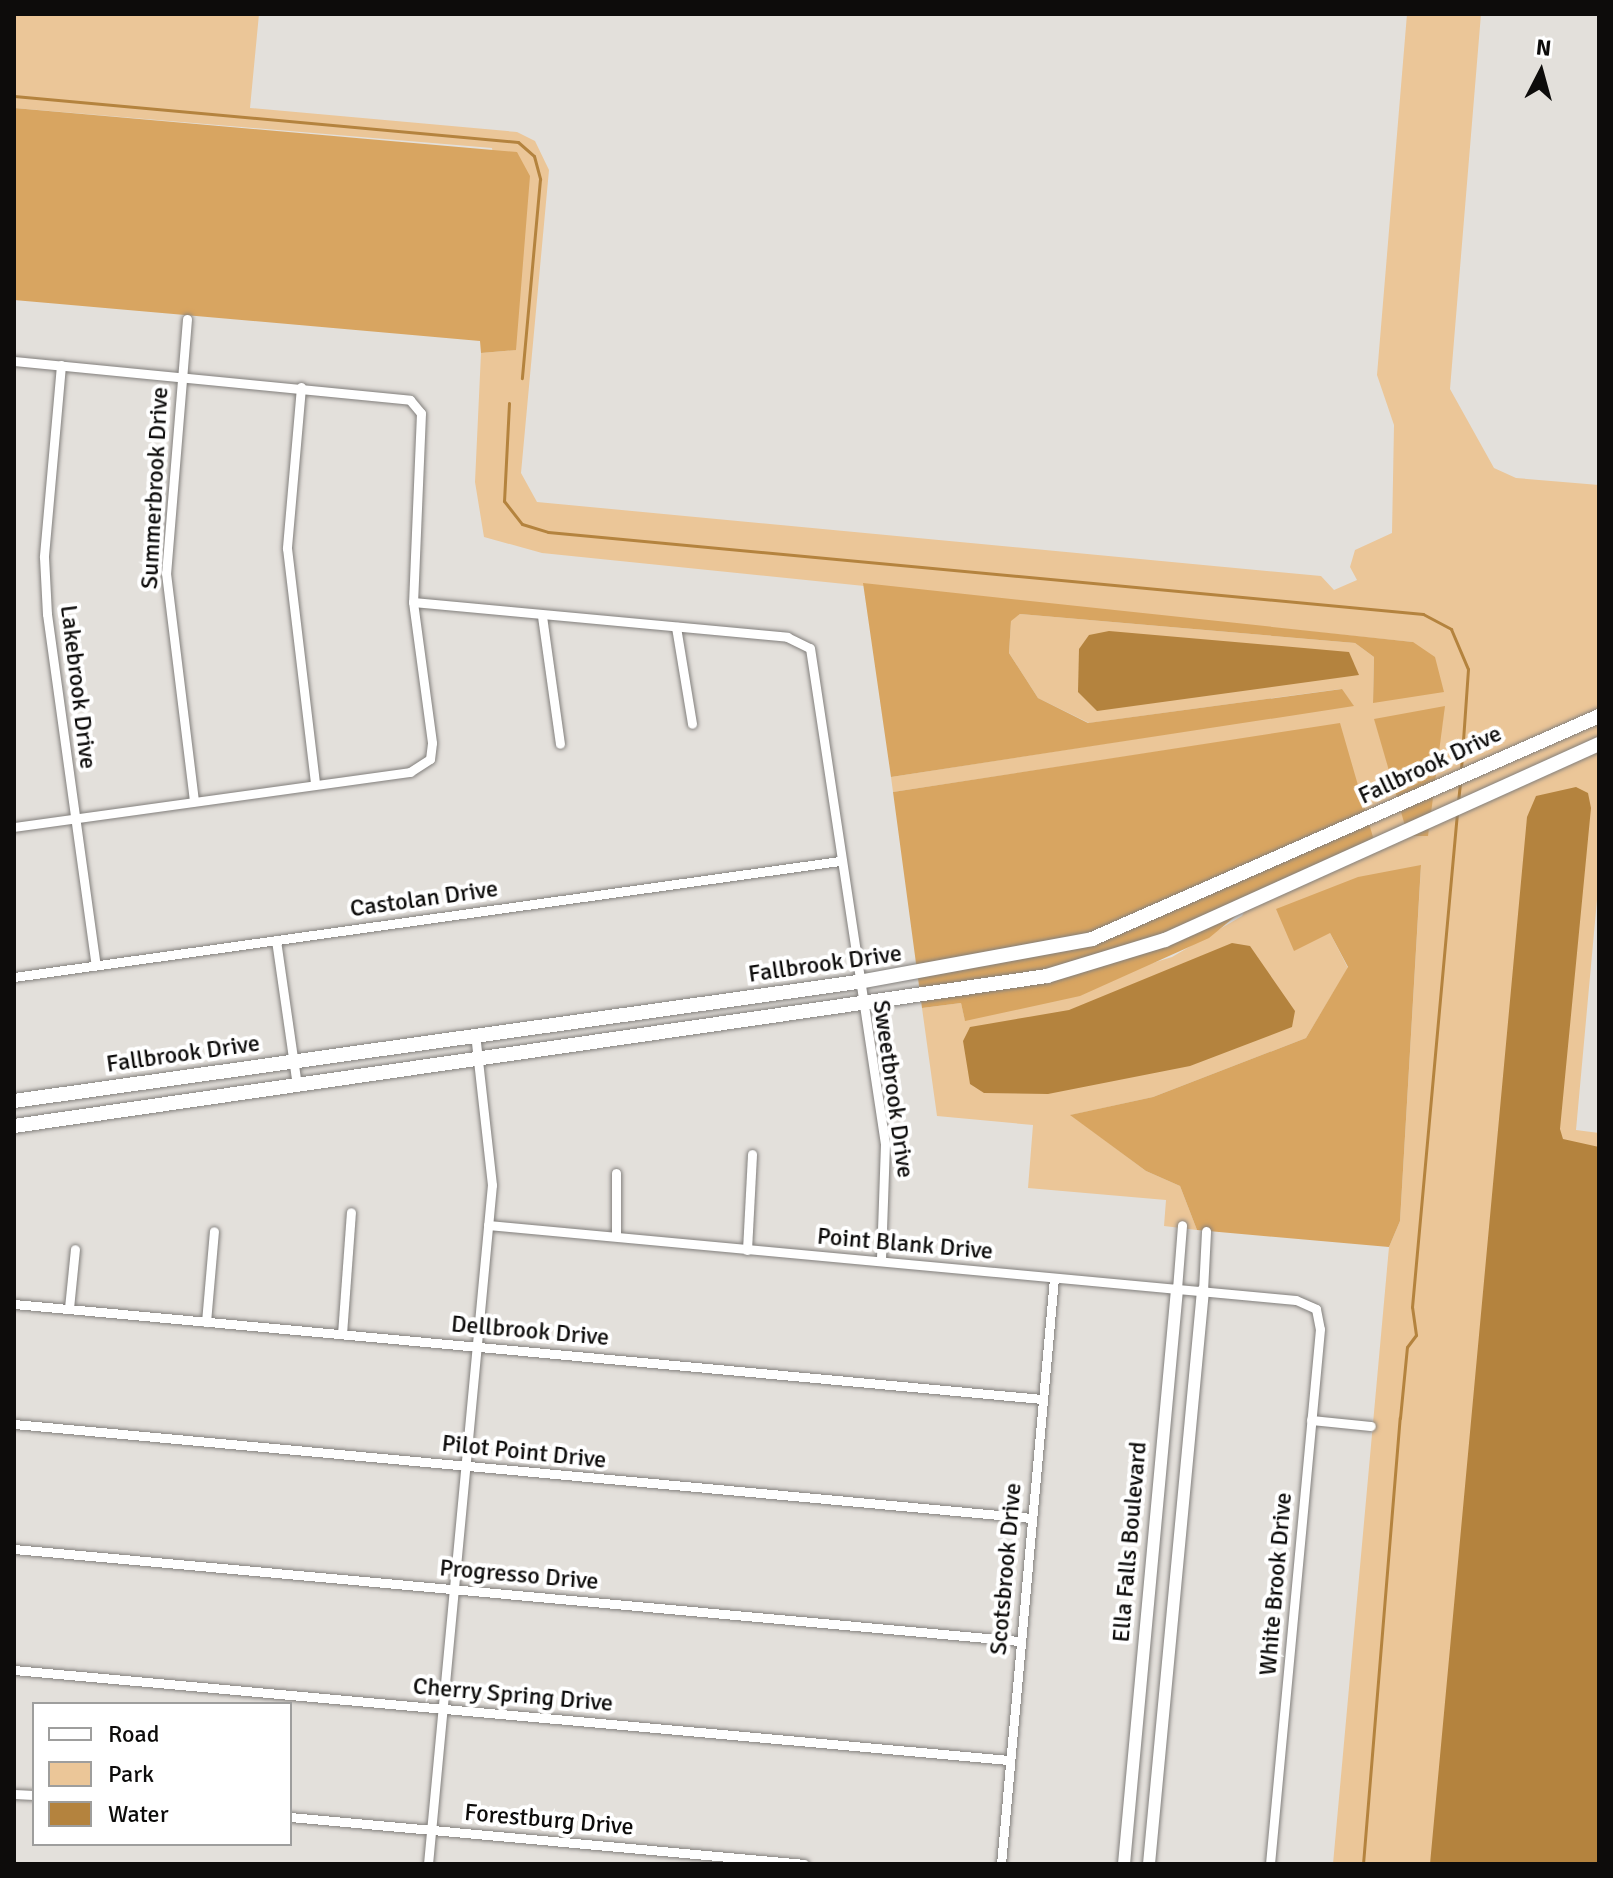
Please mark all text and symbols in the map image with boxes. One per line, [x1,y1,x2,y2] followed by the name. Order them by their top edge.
[1501,32,1581,112] north arrow
[1535,33,1553,62] text: N
[135,386,175,590] street label: Summerbrook Drive
[54,603,102,771] street label: Lakebrook Drive
[1354,719,1506,811] street label: Fallbrook Drive
[348,874,500,924] street label: Castolan Drive
[746,939,904,989] street label: Fallbrook Drive
[866,998,920,1180] street label: Sweetbrook Drive
[104,1029,262,1079] street label: Fallbrook Drive
[816,1222,994,1266] street label: Point Blank Drive
[450,1310,610,1352] street label: Dellbrook Drive
[440,1429,608,1475] street label: Pilot Point Drive
[1107,1440,1153,1644] street label: Ella Falls Boulevard
[984,1482,1028,1656] street label: Scotsbrook Drive
[1254,1491,1298,1677] street label: White Brook Drive
[438,1554,600,1596] street label: Progresso Drive
[412,1672,614,1718] street label: Cherry Spring Drive
[32,1702,292,1846] legend
[108,1719,159,1749] text: Road
[108,1759,154,1789] text: Park
[463,1798,635,1842] street label: Forestburg Drive
[108,1799,168,1829] text: Water

